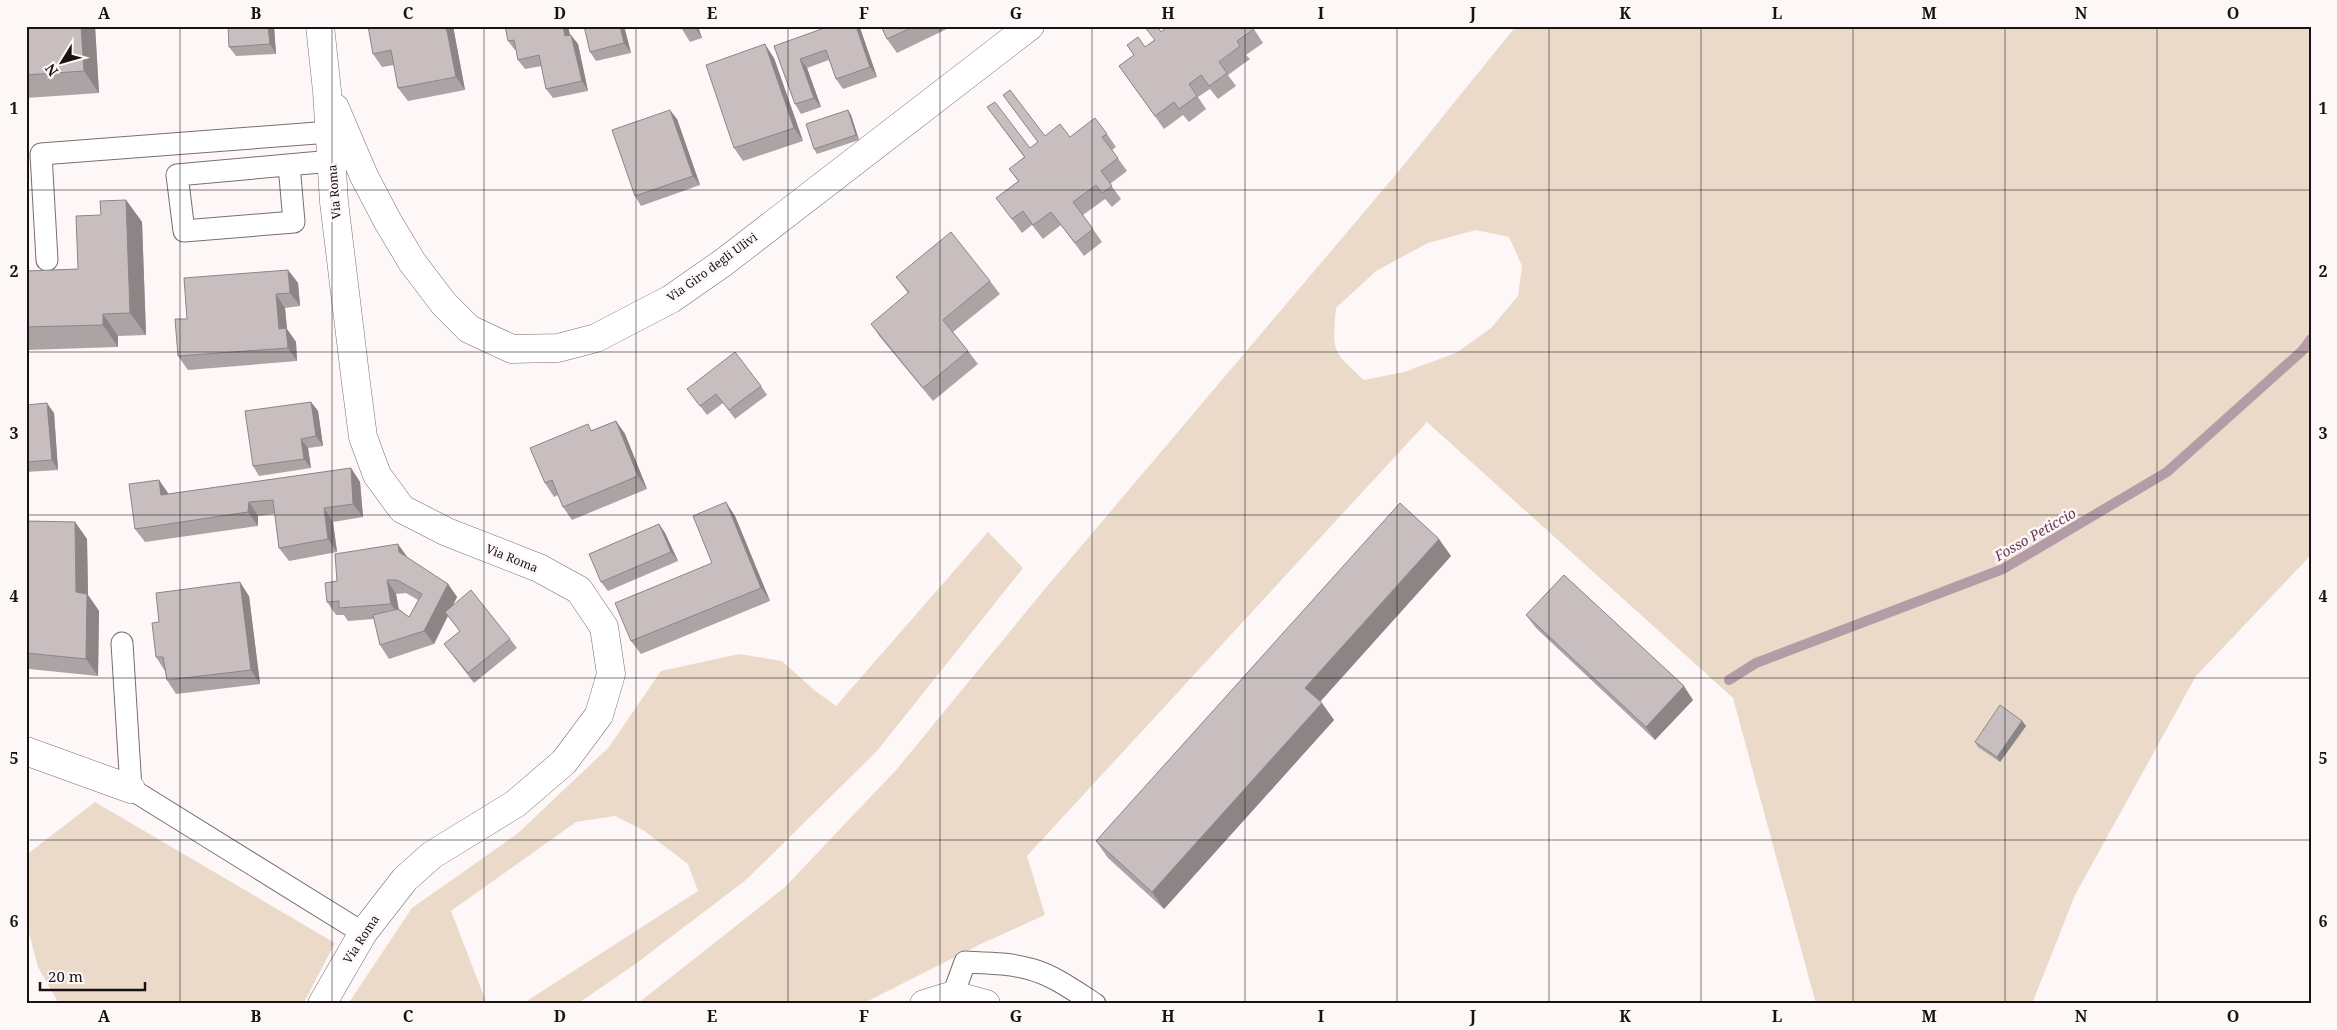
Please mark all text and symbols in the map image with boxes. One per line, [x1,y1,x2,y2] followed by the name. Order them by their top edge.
[98,2,111,24] text: A
[251,2,262,24] text: B
[403,2,414,24] text: C
[554,2,566,24] text: D
[707,2,717,24] text: E
[859,2,869,24] text: F
[1010,2,1022,24] text: G
[1161,2,1175,24] text: H
[1318,2,1324,24] text: I
[1469,2,1477,24] text: J
[1619,2,1631,24] text: K
[1772,2,1782,24] text: L
[1921,2,1937,24] text: M
[2075,2,2088,24] text: N
[2227,2,2239,24] text: O
[38,38,88,88] north arrow
[40,60,62,80] text: N
[9,97,19,119] text: 1
[2318,97,2328,119] text: 1
[323,164,345,220] street label: Via Roma
[663,228,761,306] street label: Via Giro degli Ulivi
[9,260,19,282] text: 2
[2318,260,2328,282] text: 2
[9,422,19,444] text: 3
[2318,422,2328,444] text: 3
[1990,503,2079,566] water label: Fosso Peticcio
[483,540,541,576] street label: Via Roma
[9,585,19,607] text: 4
[2318,585,2328,607] text: 4
[9,747,19,769] text: 5
[2318,747,2328,769] text: 5
[9,910,19,932] text: 6
[2318,910,2328,932] text: 6
[339,911,383,967] street label: Via Roma
[40,960,145,992] scale bar
[48,966,83,986] text: 20 m
[98,1005,111,1027] text: A
[251,1005,262,1027] text: B
[403,1005,414,1027] text: C
[554,1005,566,1027] text: D
[707,1005,717,1027] text: E
[859,1005,869,1027] text: F
[1010,1005,1022,1027] text: G
[1161,1005,1175,1027] text: H
[1318,1005,1324,1027] text: I
[1469,1005,1477,1027] text: J
[1619,1005,1631,1027] text: K
[1772,1005,1782,1027] text: L
[1921,1005,1937,1027] text: M
[2075,1005,2088,1027] text: N
[2227,1005,2239,1027] text: O

